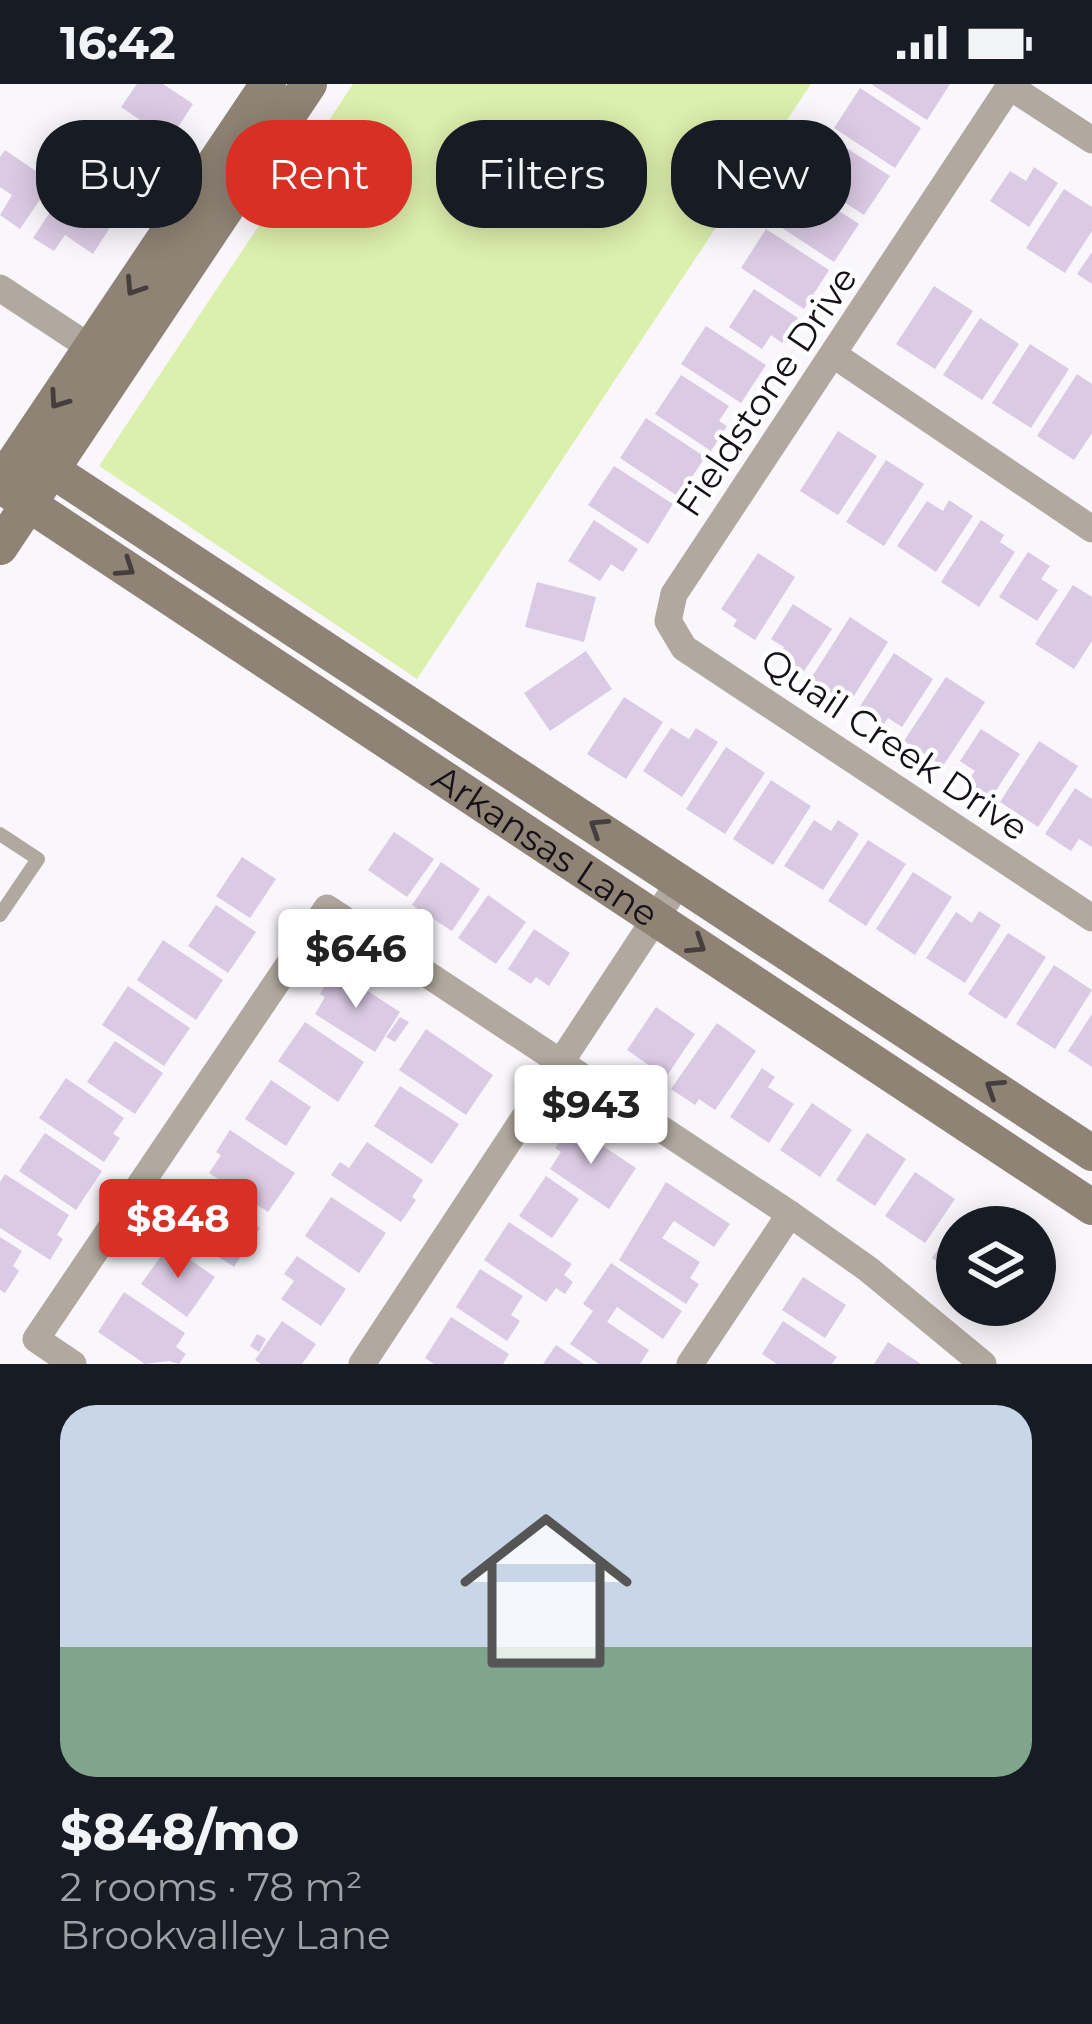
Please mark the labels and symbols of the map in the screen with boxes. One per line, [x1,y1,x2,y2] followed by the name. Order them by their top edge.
[666,258,866,524] street label: Fieldstone Drive
[127,273,149,295] one-way arrow
[50,387,72,409] one-way arrow
[113,553,135,575] one-way arrow
[753,638,1037,850] street label: Quail Creek Drive
[424,755,667,936] street label: Arkansas Lane
[590,820,612,842] one-way arrow
[285,909,427,1011] pin: $646
[683,931,705,953] one-way arrow
[520,1065,662,1167] pin: $943
[986,1081,1008,1103] one-way arrow
[107,1179,249,1281] pin: $848

